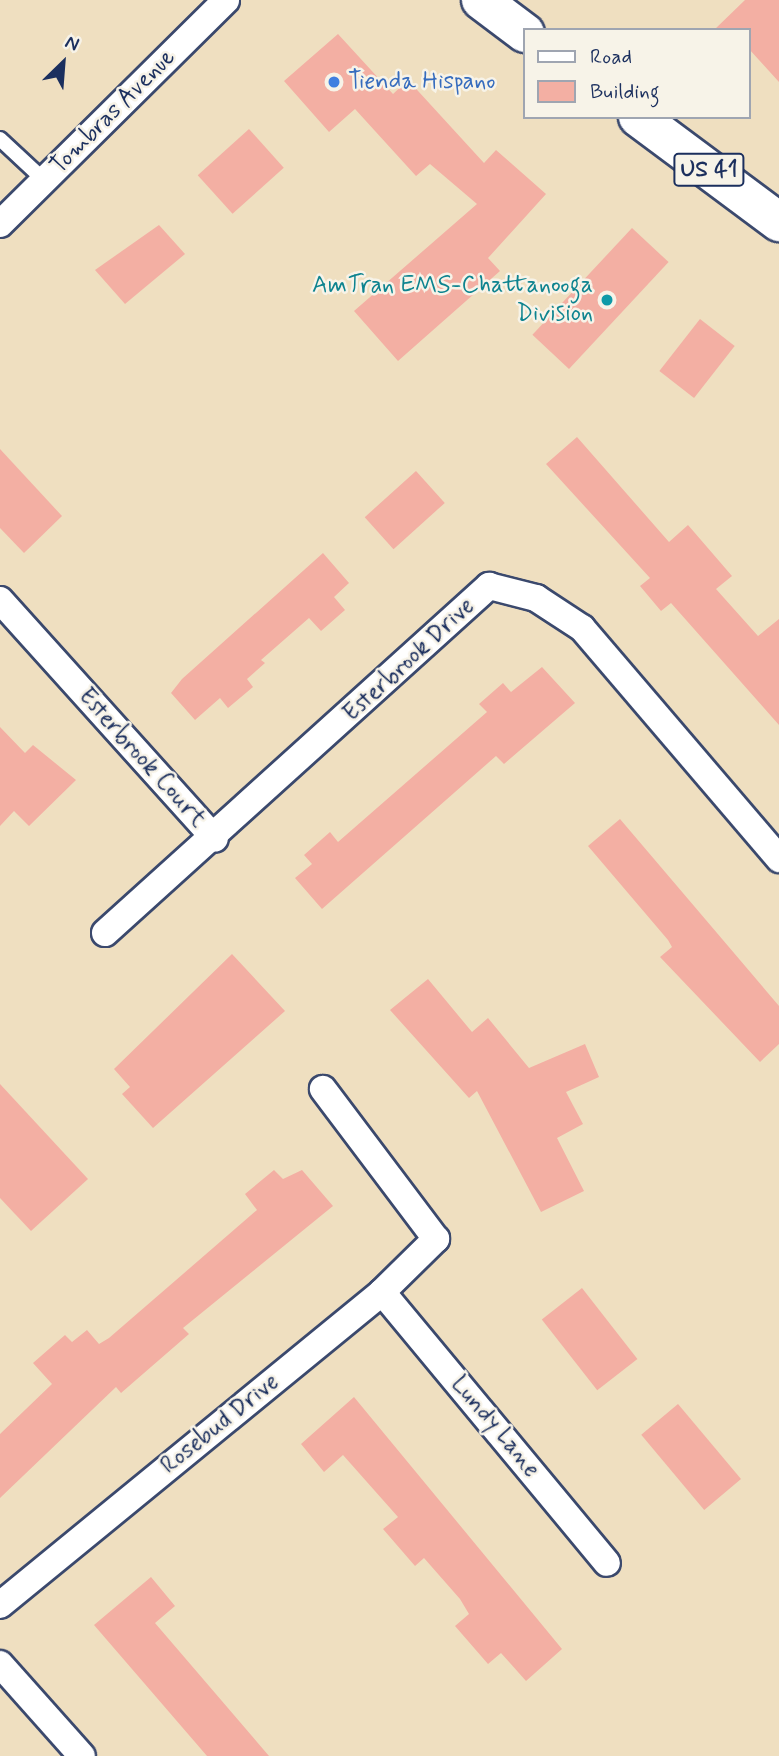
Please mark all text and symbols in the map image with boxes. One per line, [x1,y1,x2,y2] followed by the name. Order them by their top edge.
[28,28,98,98] north arrow
[524,28,751,119] legend
[61,30,83,58] text: N
[42,41,184,183] street label: Tombras Avenue
[590,43,632,71] text: Road
[348,68,496,96] place label: Tienda Hispano
[326,74,342,90] marker: Tienda Hispano
[590,78,660,106] text: Building
[672,150,746,190] road number: US 41
[315,272,593,328] place label: AmTran EMS-Chattanooga Division
[599,292,615,308] marker: AmTran EMS-Chattanooga Division
[338,592,480,728] street label: Esterbrook Drive
[74,684,210,832] street label: Esterbrook Court
[156,1368,284,1480] street label: Rosebud Drive
[445,1372,545,1482] street label: Lundy Lane

